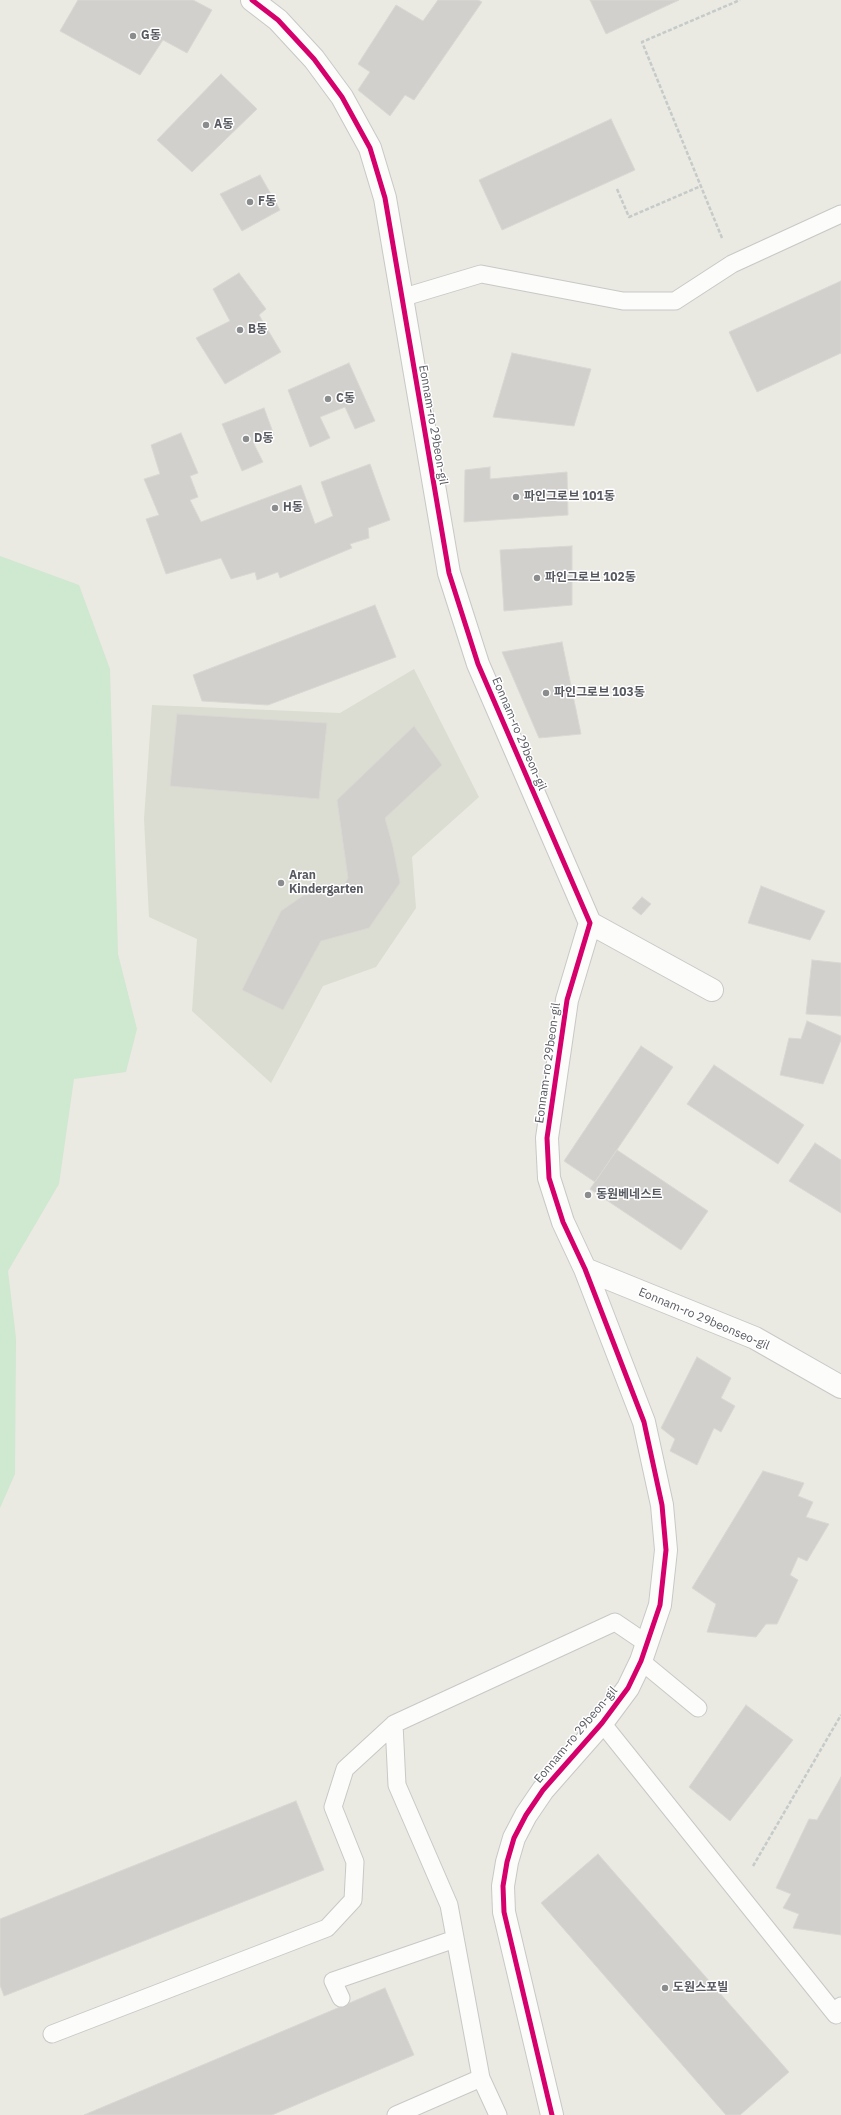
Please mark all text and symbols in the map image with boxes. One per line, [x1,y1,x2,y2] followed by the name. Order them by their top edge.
[141,29,161,43] place label: G동
[128,31,138,41] marker: G동
[214,118,233,132] place label: A동
[201,120,211,130] marker: A동
[258,195,276,209] place label: F동
[245,197,255,207] marker: F동
[248,323,267,337] place label: B동
[235,325,245,335] marker: B동
[415,364,451,486] street label: Eonnam-ro 29beon-gil
[336,392,355,406] place label: C동
[323,394,333,404] marker: C동
[254,432,273,446] place label: D동
[241,434,251,444] marker: D동
[524,490,615,504] place label: 파인그로브 101동
[511,492,521,502] marker: 파인그로브 101동
[283,501,303,515] place label: H동
[270,503,280,513] marker: H동
[545,571,636,585] place label: 파인그로브 102동
[532,573,542,583] marker: 파인그로브 102동
[489,675,549,793] street label: Eonnam-ro 29beon-gil
[554,686,645,700] place label: 파인그로브 103동
[541,688,551,698] marker: 파인그로브 103동
[289,869,363,897] place label: Aran Kindergarten
[276,878,286,888] marker: Aran Kindergarten
[532,1002,564,1124] street label: Eonnam-ro 29beon-gil
[596,1188,662,1202] place label: 동원베네스트
[583,1190,593,1200] marker: 동원베네스트
[636,1285,772,1353] street label: Eonnam-ro 29beonseo-gil
[531,1684,621,1786] street label: Eonnam-ro 29beon-gil
[673,1981,728,1995] place label: 도원스포빌
[660,1983,670,1993] marker: 도원스포빌

